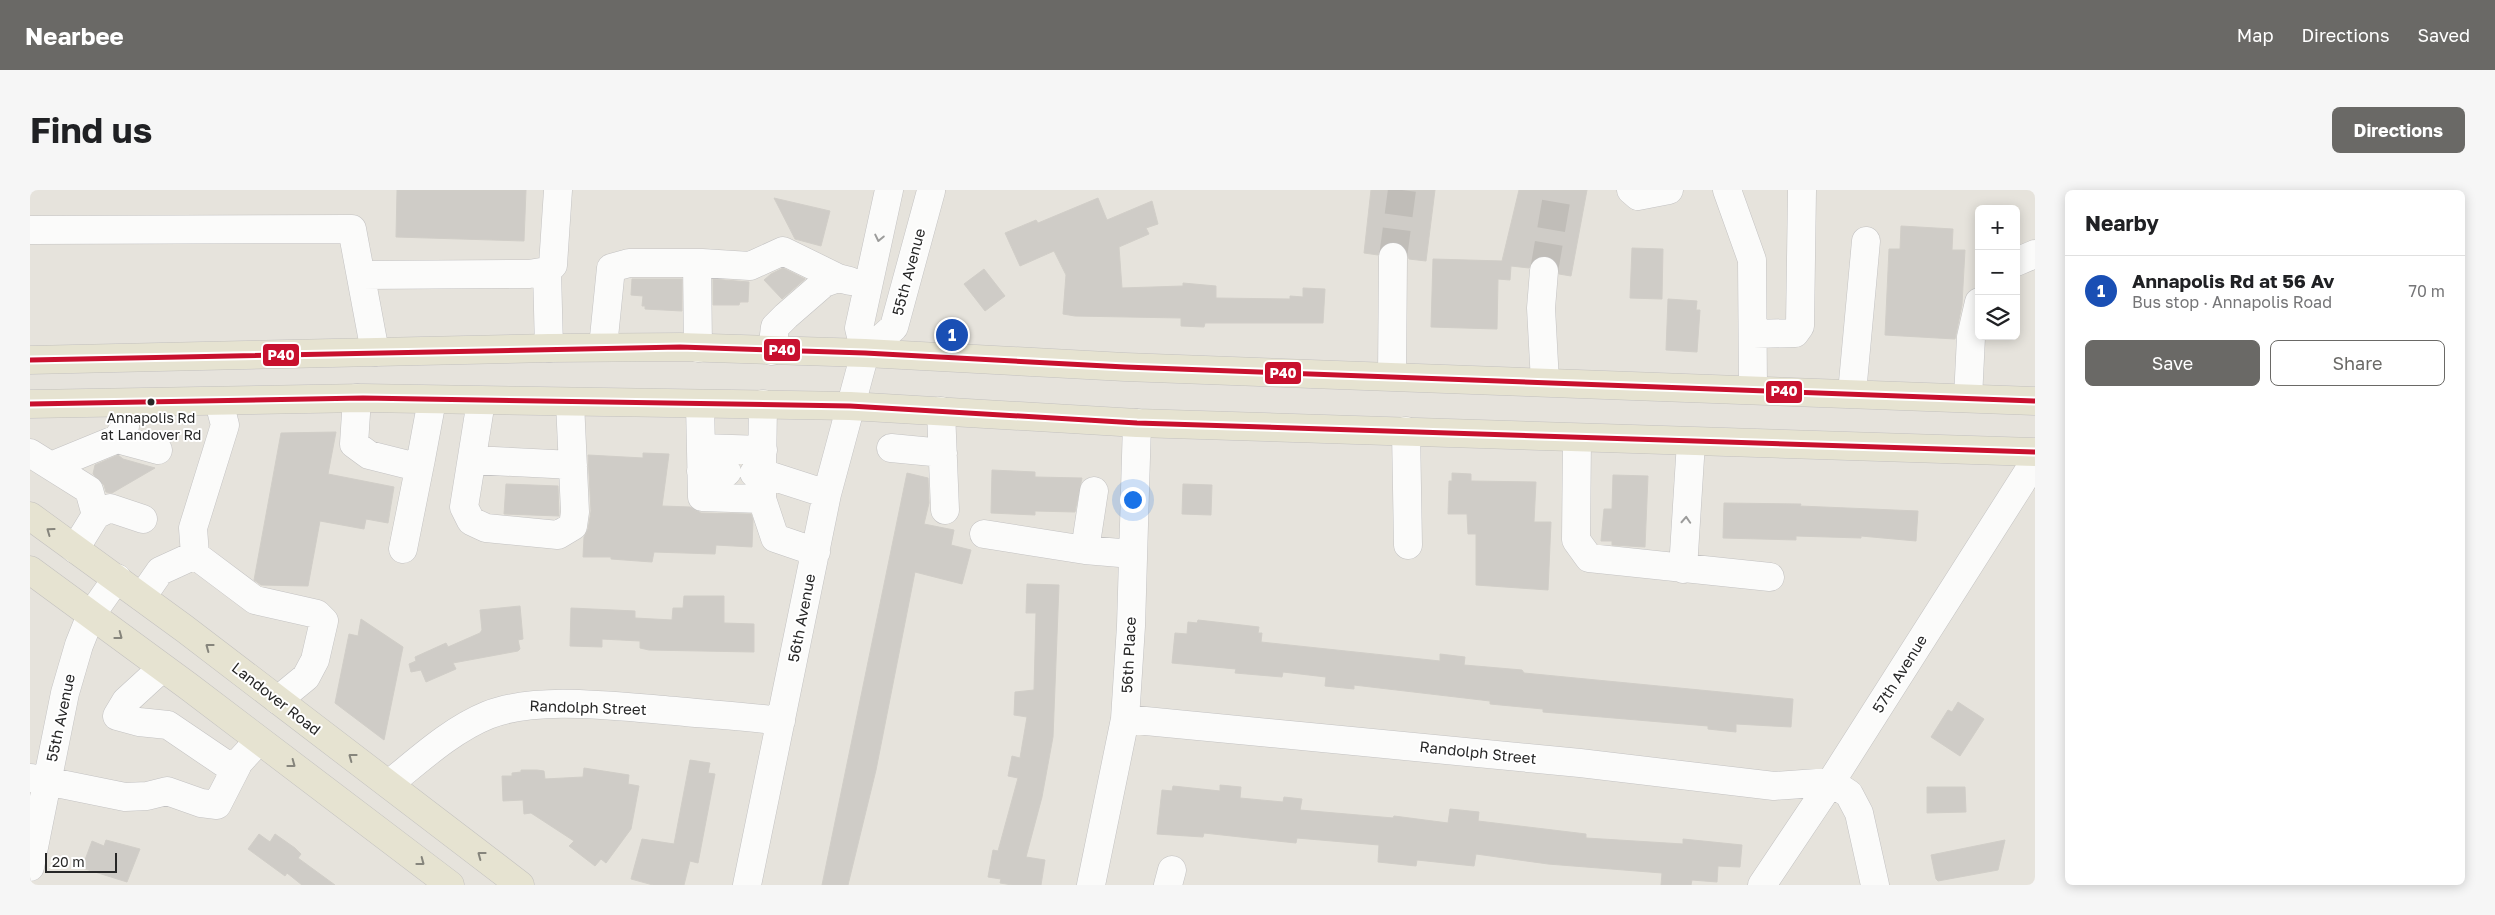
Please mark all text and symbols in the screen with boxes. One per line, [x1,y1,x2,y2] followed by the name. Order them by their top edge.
[25,21,124,50] text: Nearbee
[2237,24,2273,46] text: Map
[2301,24,2389,46] text: Directions
[2417,24,2470,46] text: Saved
[2332,107,2465,153] button: Directions
[30,109,152,151] text: Find us
[1975,205,2020,340] map controls
[1975,205,2020,250] button: +
[2085,210,2159,236] text: Nearby
[888,226,928,317] street label: 55th Avenue
[874,233,885,242] one-way arrow
[1975,250,2020,295] button: −
[2132,269,2335,292] text: Annapolis Rd at 56 Av
[2097,281,2105,301] text: 1
[2408,281,2445,301] text: 70 m
[2132,292,2332,312] text: Bus stop · Annapolis Road
[1975,295,2020,340] button: layers
[936,316,968,354] pin: 1
[763,338,801,362] line badge: P40
[2085,340,2260,386] button: Save
[2270,340,2445,386] button: Share
[768,341,796,358] text: P40
[262,343,300,367] line badge: P40
[267,346,295,363] text: P40
[1264,361,1302,385] line badge: P40
[1269,364,1297,381] text: P40
[1765,380,1803,404] line badge: P40
[1770,382,1798,399] text: P40
[146,397,156,407] marker: Annapolis Rd at Landover Rd
[101,409,201,443] place label: Annapolis Rd at Landover Rd
[1120,487,1146,513] your location
[1681,516,1692,524] one-way arrow
[46,528,56,537] one-way arrow
[784,572,818,664] street label: 56th Avenue
[1117,616,1139,694] street label: 56th Place
[113,630,122,638] one-way arrow
[1868,631,1930,716] street label: 57th Avenue
[206,645,215,653] one-way arrow
[229,658,325,738] street label: Landover Road
[42,672,78,763] street label: 55th Avenue
[529,696,647,718] street label: Randolph Street
[1419,737,1537,767] street label: Randolph Street
[348,754,358,763] one-way arrow
[286,758,296,767] one-way arrow
[45,850,118,873] scale bar
[52,853,85,870] text: 20 m
[478,853,487,861] one-way arrow
[415,856,425,865] one-way arrow

